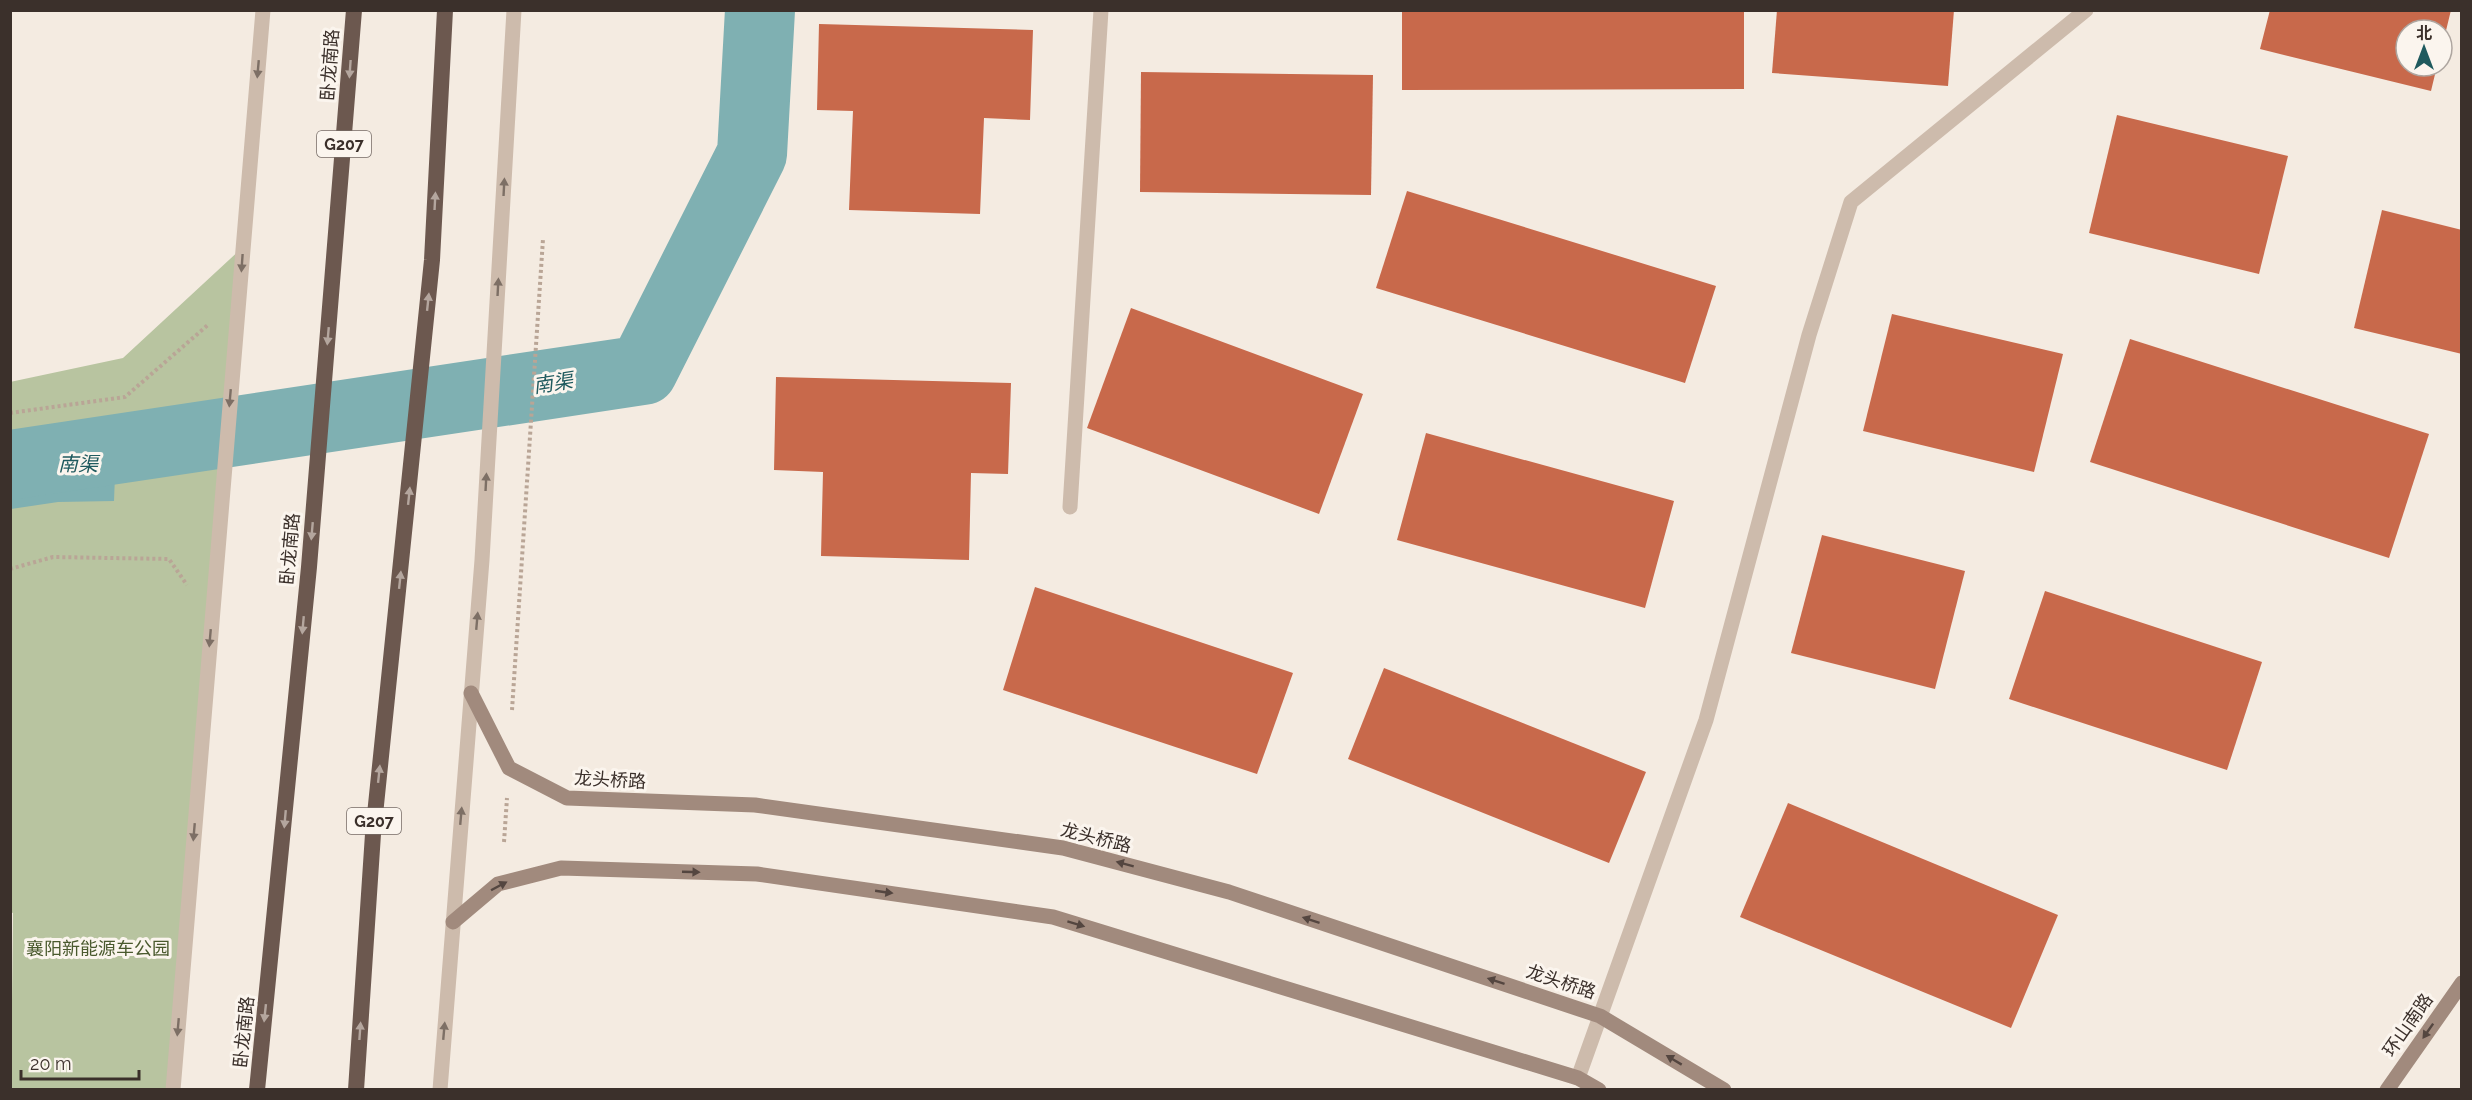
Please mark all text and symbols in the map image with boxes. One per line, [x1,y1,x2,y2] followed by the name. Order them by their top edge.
[2394,18,2454,78] north arrow
[2416,24,2432,43] text: 北
[317,28,342,102] street label: 卧龙南路
[253,59,263,78] one-way arrow
[345,59,354,78] one-way arrow
[317,131,371,157] road number: G207
[499,177,508,196] one-way arrow
[430,192,439,211] one-way arrow
[237,254,246,273] one-way arrow
[493,277,502,296] one-way arrow
[423,292,433,311] one-way arrow
[323,327,333,346] one-way arrow
[531,368,578,398] water label: 南渠
[225,389,235,408] one-way arrow
[58,452,101,476] water label: 南渠
[482,472,491,491] one-way arrow
[404,486,413,505] one-way arrow
[276,512,303,586] street label: 卧龙南路
[307,521,317,540] one-way arrow
[395,570,405,589] one-way arrow
[472,612,482,631] one-way arrow
[298,616,308,635] one-way arrow
[206,628,215,647] one-way arrow
[375,764,384,783] one-way arrow
[574,767,647,792] street label: 龙头桥路
[456,806,466,825] one-way arrow
[347,808,401,834] road number: G207
[280,810,290,829] one-way arrow
[1059,819,1134,856] street label: 龙头桥路
[189,823,199,842] one-way arrow
[1115,859,1134,869] one-way arrow
[681,867,700,876] one-way arrow
[491,881,508,891] one-way arrow
[875,888,894,897] one-way arrow
[1302,914,1320,924] one-way arrow
[1067,920,1085,929] one-way arrow
[26,938,170,959] park label: 襄阳新能源车公园
[1524,960,1599,1003] street label: 龙头桥路
[1487,976,1505,986] one-way arrow
[2378,989,2437,1060] street label: 环山南路
[229,995,258,1069] street label: 卧龙南路
[261,1004,270,1023] one-way arrow
[173,1017,183,1036] one-way arrow
[355,1022,365,1041] one-way arrow
[440,1022,449,1041] one-way arrow
[2422,1022,2434,1038] one-way arrow
[21,1043,140,1081] scale bar
[30,1053,72,1074] text: 20 m
[1666,1054,1682,1065] one-way arrow

